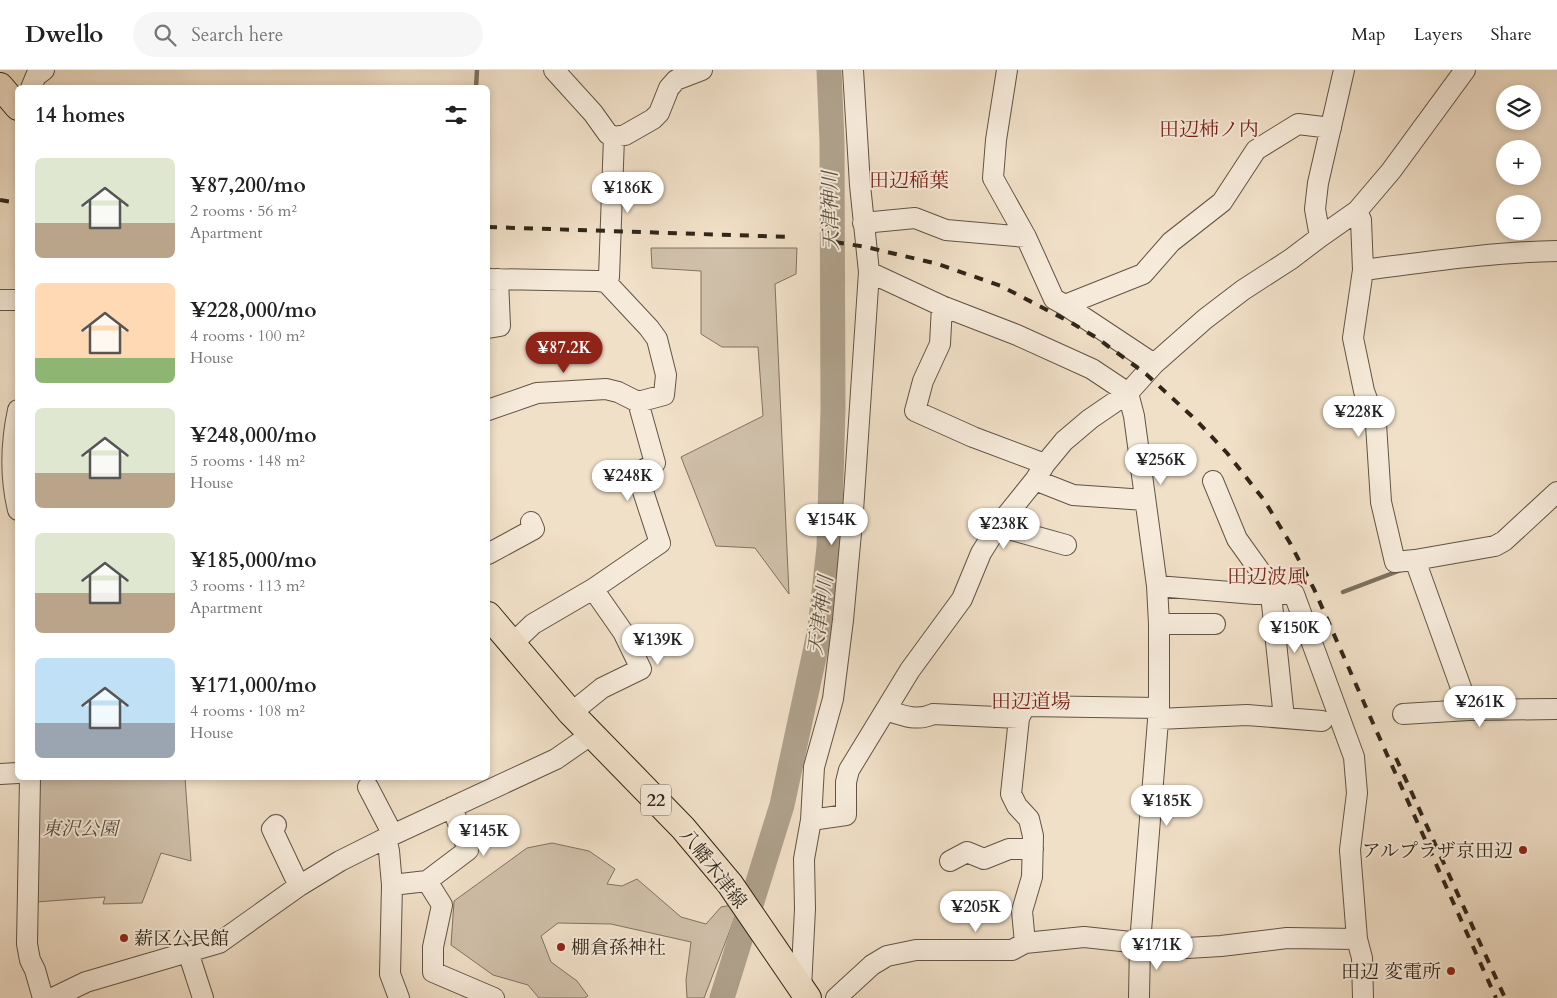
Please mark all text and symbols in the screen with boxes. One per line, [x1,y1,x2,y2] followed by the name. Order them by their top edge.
[133,12,483,57] search box
[25,18,103,51] text: Dwello
[151,21,179,49] icon: search
[191,22,283,48] text: Search here
[1351,22,1386,47] text: Map
[1414,22,1463,47] text: Layers
[1491,22,1532,47] text: Share
[1496,85,1541,240] map controls
[1496,85,1541,130] button: layers
[35,101,125,130] text: 14 homes
[442,101,470,129] icon: filters
[1159,116,1259,143] district label: 田辺柿ノ内
[1496,140,1541,185] button: +
[869,167,949,194] district label: 田辺稲葉
[816,169,845,251] water label: 天津神川
[190,171,306,200] text: ¥87,200/mo
[593,172,663,214] pin: ¥186K
[603,177,653,199] text: ¥186K
[75,178,135,238] icon: home
[1496,195,1541,240] button: −
[190,200,297,222] text: 2 rooms · 56 m²
[190,222,263,244] text: Apartment
[190,296,316,325] text: ¥228,000/mo
[75,303,135,363] icon: home
[190,325,305,347] text: 4 rooms · 100 m²
[523,332,605,374] pin: ¥87.2K
[537,337,591,359] text: ¥87.2K
[190,347,233,369] text: House
[1324,396,1394,438] pin: ¥228K
[1334,401,1384,423] text: ¥228K
[190,421,316,450] text: ¥248,000/mo
[75,428,135,488] icon: home
[1126,444,1196,486] pin: ¥256K
[1136,449,1186,471] text: ¥256K
[190,450,305,472] text: 5 rooms · 148 m²
[593,460,663,502] pin: ¥248K
[603,465,653,487] text: ¥248K
[190,472,233,494] text: House
[797,504,867,546] pin: ¥154K
[969,508,1039,550] pin: ¥238K
[807,509,857,531] text: ¥154K
[979,513,1029,535] text: ¥238K
[190,546,316,575] text: ¥185,000/mo
[75,553,135,613] icon: home
[1227,563,1307,590] district label: 田辺波風
[802,572,840,657] water label: 天津神川
[190,575,305,597] text: 3 rooms · 113 m²
[190,597,263,619] text: Apartment
[1260,612,1330,654] pin: ¥150K
[1270,617,1320,639] text: ¥150K
[623,624,693,666] pin: ¥139K
[633,629,683,651] text: ¥139K
[190,671,316,700] text: ¥171,000/mo
[75,678,135,738] icon: home
[1445,686,1515,728] pin: ¥261K
[991,688,1071,715] district label: 田辺道場
[1455,691,1505,713] text: ¥261K
[190,700,305,722] text: 4 rooms · 108 m²
[190,722,233,744] text: House
[641,784,671,816] road number: 22
[1132,784,1202,827] pin: ¥185K
[1142,790,1192,812] text: ¥185K
[449,814,519,857] pin: ¥145K
[42,816,121,842] park label: 東沢公園
[459,820,509,842] text: ¥145K
[674,823,753,914] street label: 八幡木津線
[1362,838,1513,864] place label: アルプラザ京田辺
[1517,844,1529,856] marker: アルプラザ京田辺
[941,890,1011,933] pin: ¥205K
[951,896,1001,918] text: ¥205K
[134,926,229,952] place label: 薪区公民館
[1122,928,1192,971] pin: ¥171K
[118,932,130,944] marker: 薪区公民館
[1132,934,1182,956] text: ¥171K
[571,935,666,961] place label: 棚倉孫神社
[555,941,567,953] marker: 棚倉孫神社
[1341,959,1441,985] place label: 田辺 変電所
[1445,965,1457,977] marker: 田辺 変電所

